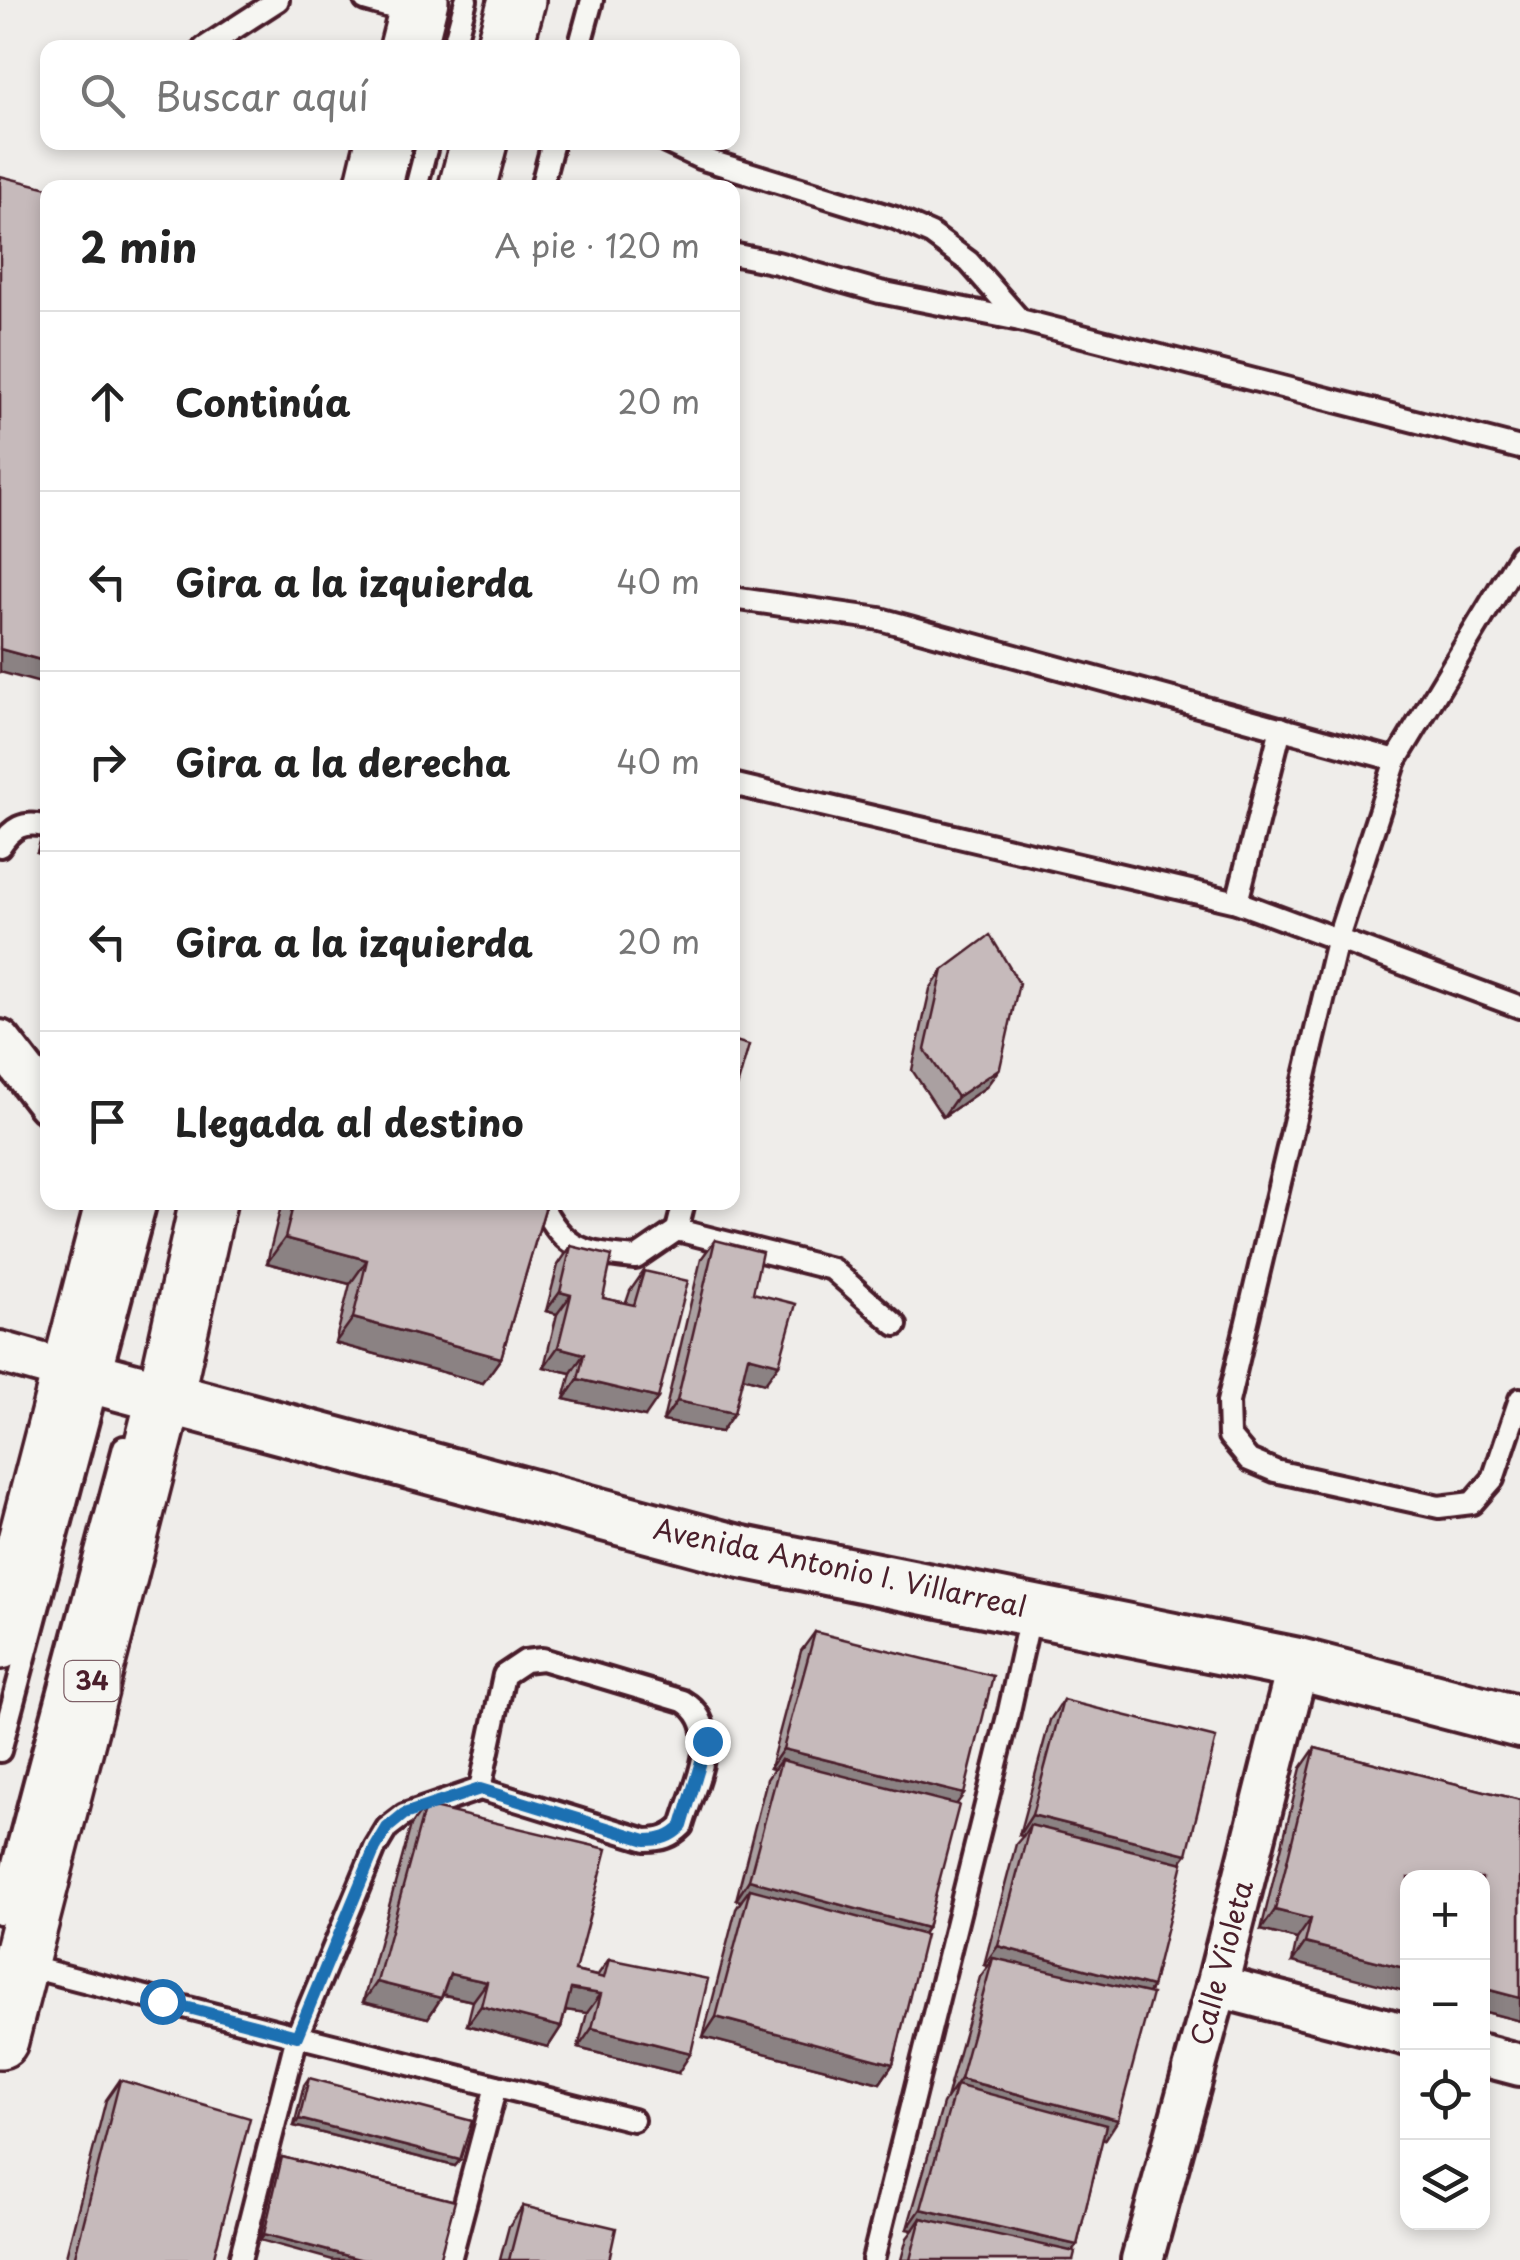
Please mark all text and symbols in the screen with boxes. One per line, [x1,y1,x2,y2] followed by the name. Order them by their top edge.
[40,40,740,150] search box
[155,67,369,124] text: Buscar aquí
[75,68,130,123] icon: search
[80,214,197,277] text: 2 min
[495,221,700,269] text: A pie · 120 m
[175,373,351,430] text: Continúa
[80,374,135,429] icon: ahead
[618,377,700,425] text: 20 m
[175,553,533,610] text: Gira a la izquierda
[80,554,135,609] icon: left
[616,557,700,605] text: 40 m
[175,733,510,790] text: Gira a la derecha
[80,734,135,789] icon: right
[616,737,700,785] text: 40 m
[175,913,533,970] text: Gira a la izquierda
[80,914,135,969] icon: left
[618,917,700,965] text: 20 m
[175,1093,524,1150] text: Llegada al destino
[80,1094,135,1149] icon: arrive
[650,1506,1031,1627] street label: Avenida Antonio I. Villarreal
[64,1661,120,1701] road number: 34
[685,1719,731,1765] route end
[1400,1870,1490,2230] map controls
[1400,1870,1490,1960] button: +
[1178,1875,1263,2050] street label: Calle Violeta
[1400,1960,1490,2050] button: −
[140,1979,186,2025] route start
[1400,2050,1490,2140] button: locate
[1400,2140,1490,2230] button: layers

